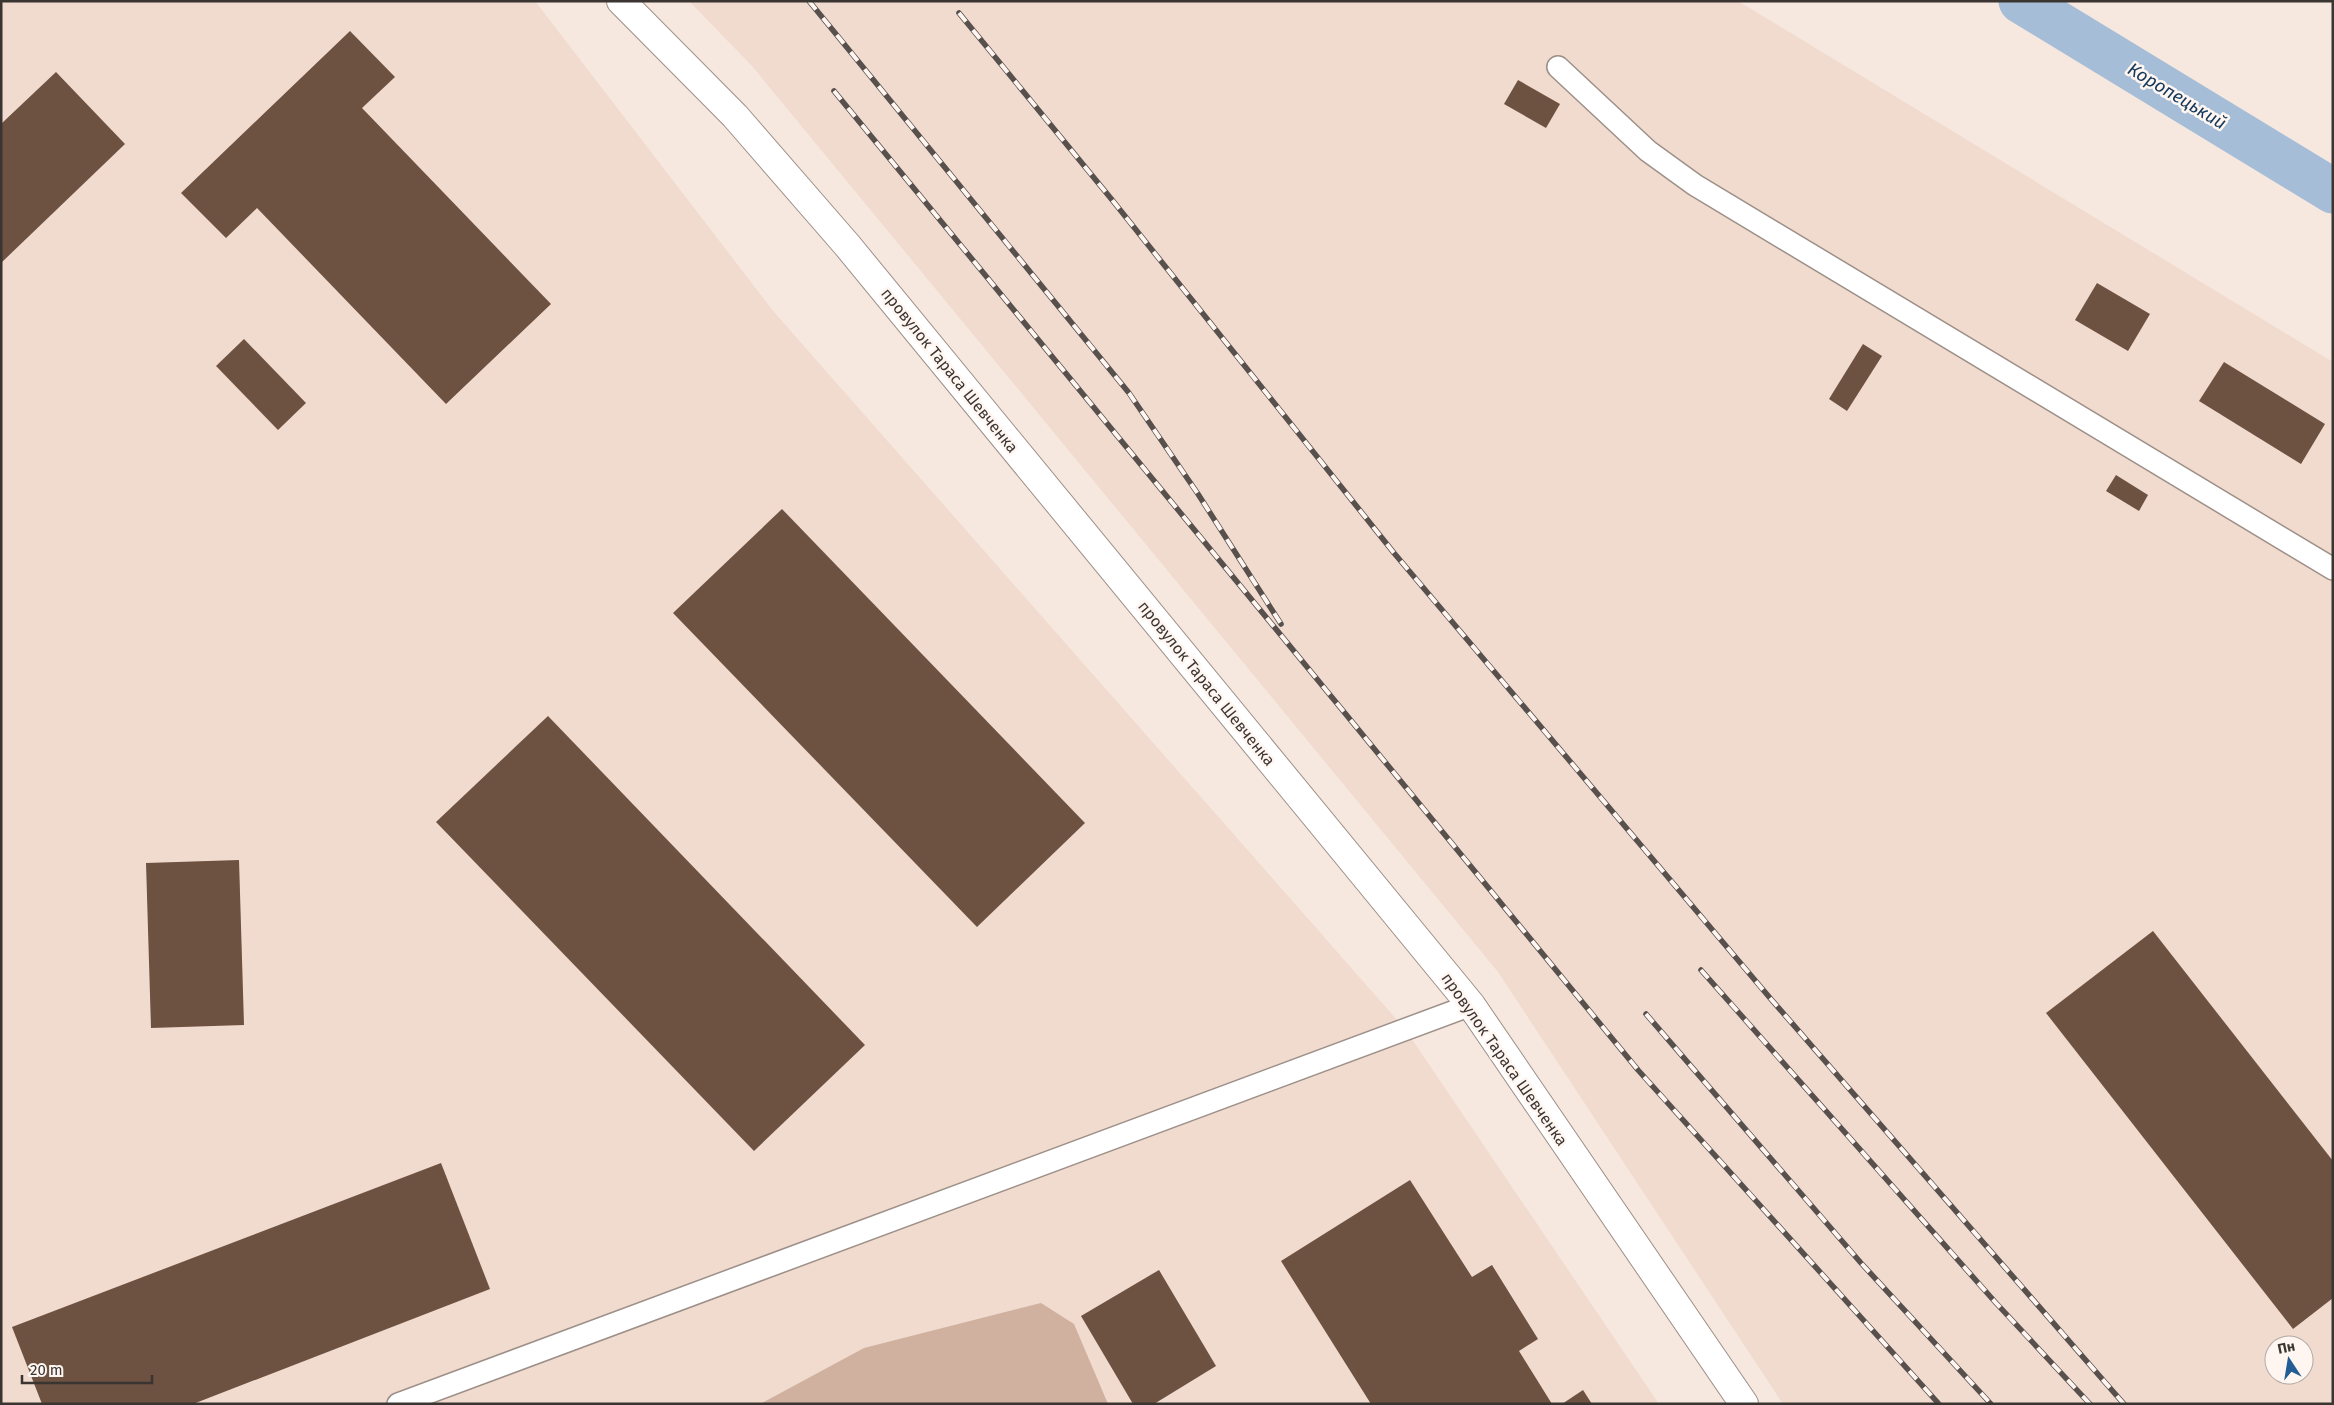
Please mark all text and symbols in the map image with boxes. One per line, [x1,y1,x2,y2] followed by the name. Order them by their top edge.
[2124,58,2230,134] water label: Коропецький
[877,284,1022,457] street label: провулок Тараса Шевченка
[1134,597,1279,770] street label: провулок Тараса Шевченка
[1438,969,1572,1149] street label: провулок Тараса Шевченка
[2264,1335,2314,1385] north arrow
[2276,1338,2297,1358] text: Пн
[22,1352,152,1384] scale bar
[30,1361,63,1379] text: 20 m

